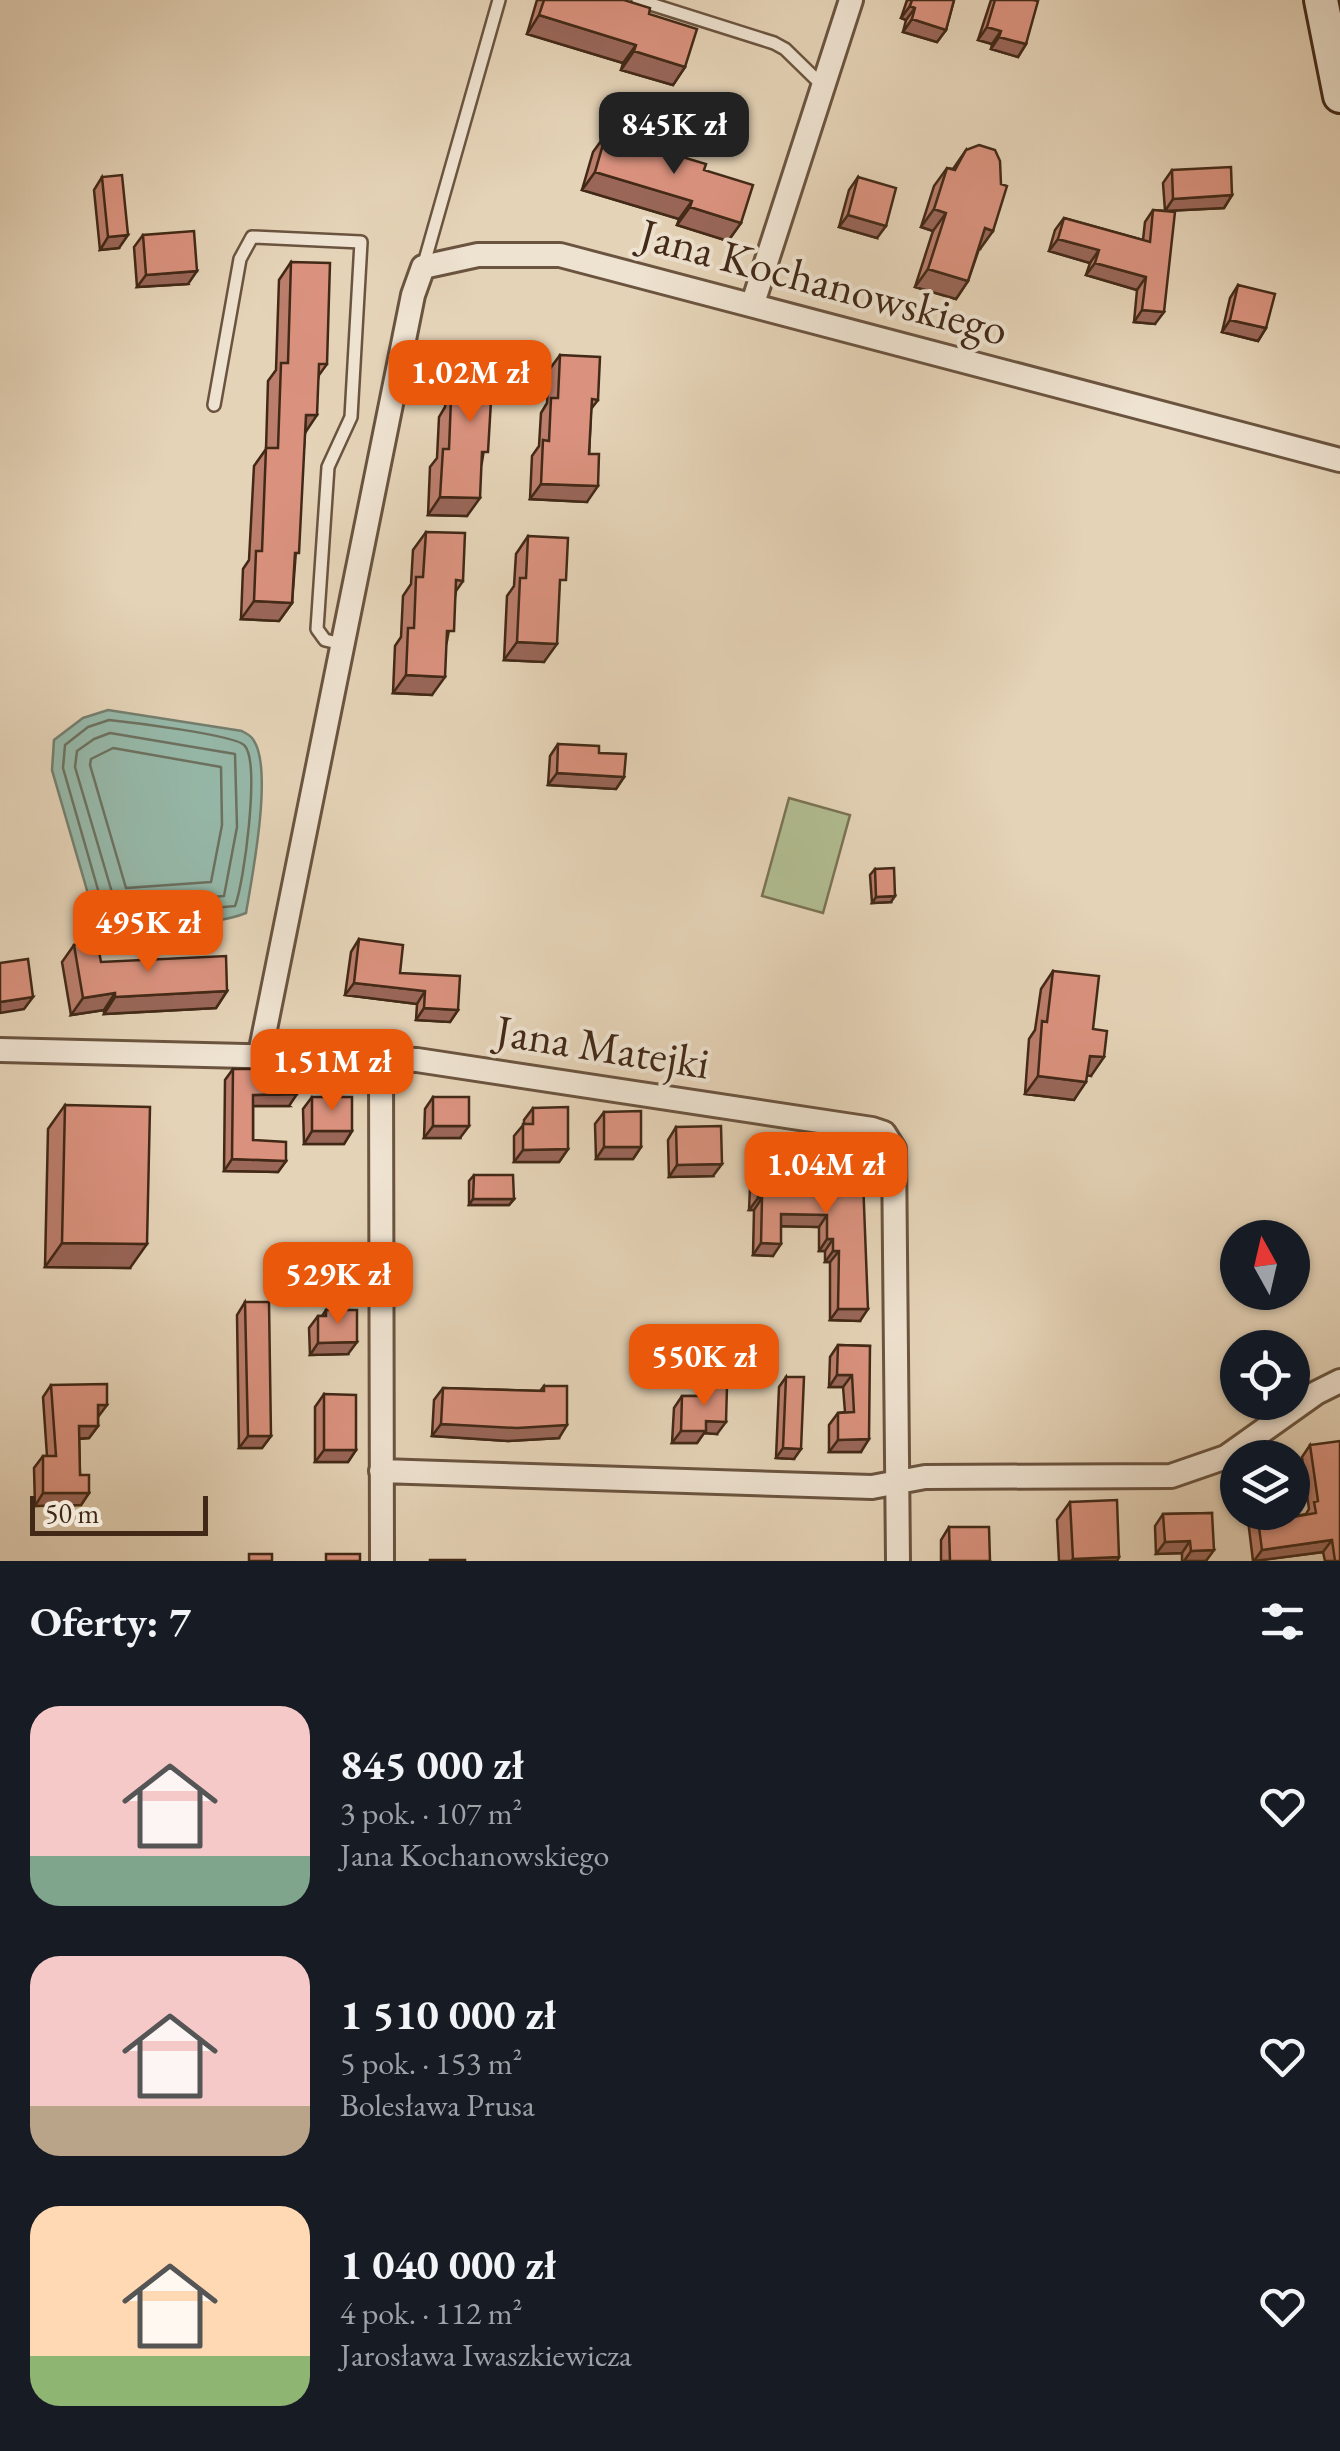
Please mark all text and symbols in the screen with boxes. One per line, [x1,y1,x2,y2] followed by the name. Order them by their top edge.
[582,92,766,177] pin: 845K zł
[621,103,727,145] text: 845K zł
[630,203,1014,358] street label: Jana Kochanowskiego
[367,340,573,425] pin: 1.02M zł
[411,351,529,393] text: 1.02M zł
[56,890,240,975] pin: 495K zł
[95,901,201,943] text: 495K zł
[488,1000,714,1092] street label: Jana Matejki
[229,1029,435,1114] pin: 1.51M zł
[273,1040,391,1082] text: 1.51M zł
[723,1132,929,1217] pin: 1.04M zł
[767,1143,885,1185] text: 1.04M zł
[1220,1220,1310,1310] north arrow
[1220,1220,1310,1530] map controls
[246,1242,430,1327] pin: 529K zł
[285,1253,391,1295] text: 529K zł
[612,1324,796,1409] pin: 550K zł
[1220,1330,1310,1420] button: locate
[651,1335,757,1377] text: 550K zł
[1220,1440,1310,1530] button: layers
[30,1491,208,1536] scale bar
[45,1495,99,1531] text: 50 m
[30,1594,191,1649] text: Oferty: 7
[1255,1594,1310,1649] icon: filters
[340,1737,524,1792] text: 845 000 zł
[110,1746,230,1866] icon: home
[1255,1779,1310,1834] icon: heart
[340,1792,522,1834] text: 3 pok. · 107 m²
[340,1834,609,1876] text: Jana Kochanowskiego
[340,1987,556,2042] text: 1 510 000 zł
[110,1996,230,2116] icon: home
[1255,2029,1310,2084] icon: heart
[340,2042,522,2084] text: 5 pok. · 153 m²
[340,2084,535,2126] text: Bolesława Prusa
[340,2237,556,2292] text: 1 040 000 zł
[110,2246,230,2366] icon: home
[1255,2279,1310,2334] icon: heart
[340,2292,522,2334] text: 4 pok. · 112 m²
[340,2334,632,2376] text: Jarosława Iwaszkiewicza

